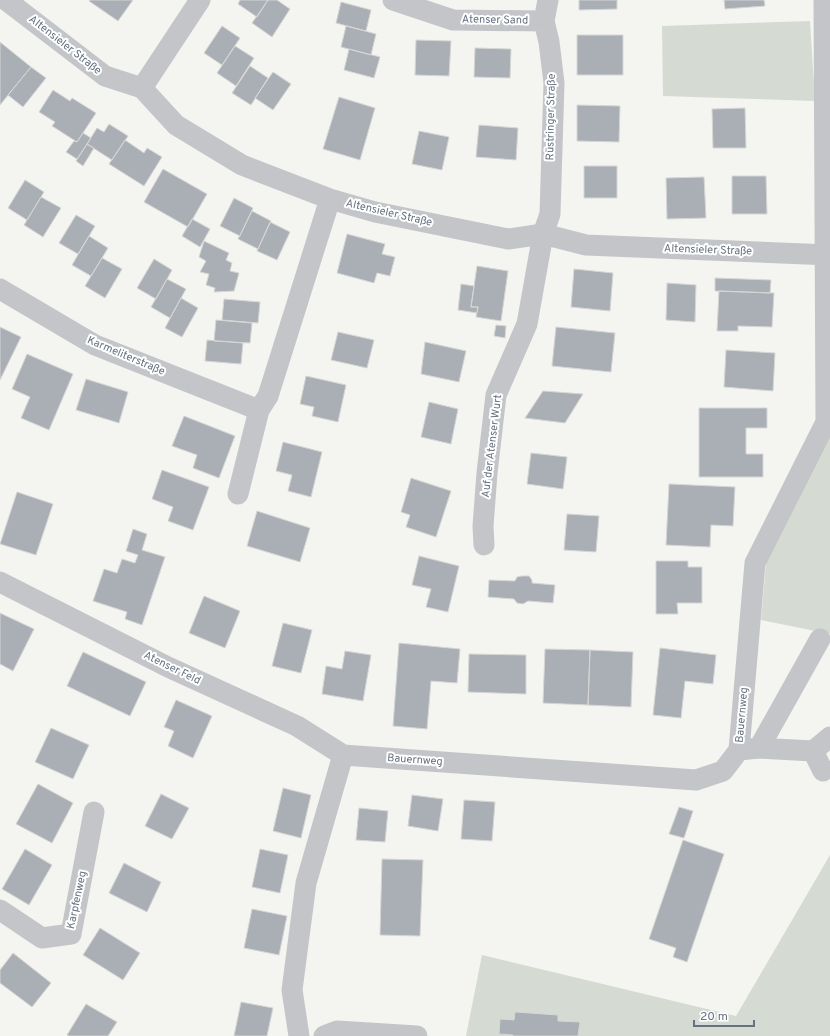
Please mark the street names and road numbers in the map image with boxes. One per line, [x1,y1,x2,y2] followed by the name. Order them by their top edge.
[26,12,104,78] street label: Altensieler Straße
[462,12,528,28] street label: Atenser Sand
[543,73,559,160] street label: Rüstringer Straße
[344,196,434,230] street label: Altensieler Straße
[664,241,752,259] street label: Altensieler Straße
[85,333,167,379] street label: Karmeliterstraße
[479,394,505,498] street label: Auf der Atenser Wurt
[141,648,203,688] street label: Atenser Feld
[733,687,751,743] street label: Bauernweg
[387,751,443,769] street label: Bauernweg
[64,870,90,930] street label: Karpfenweg

